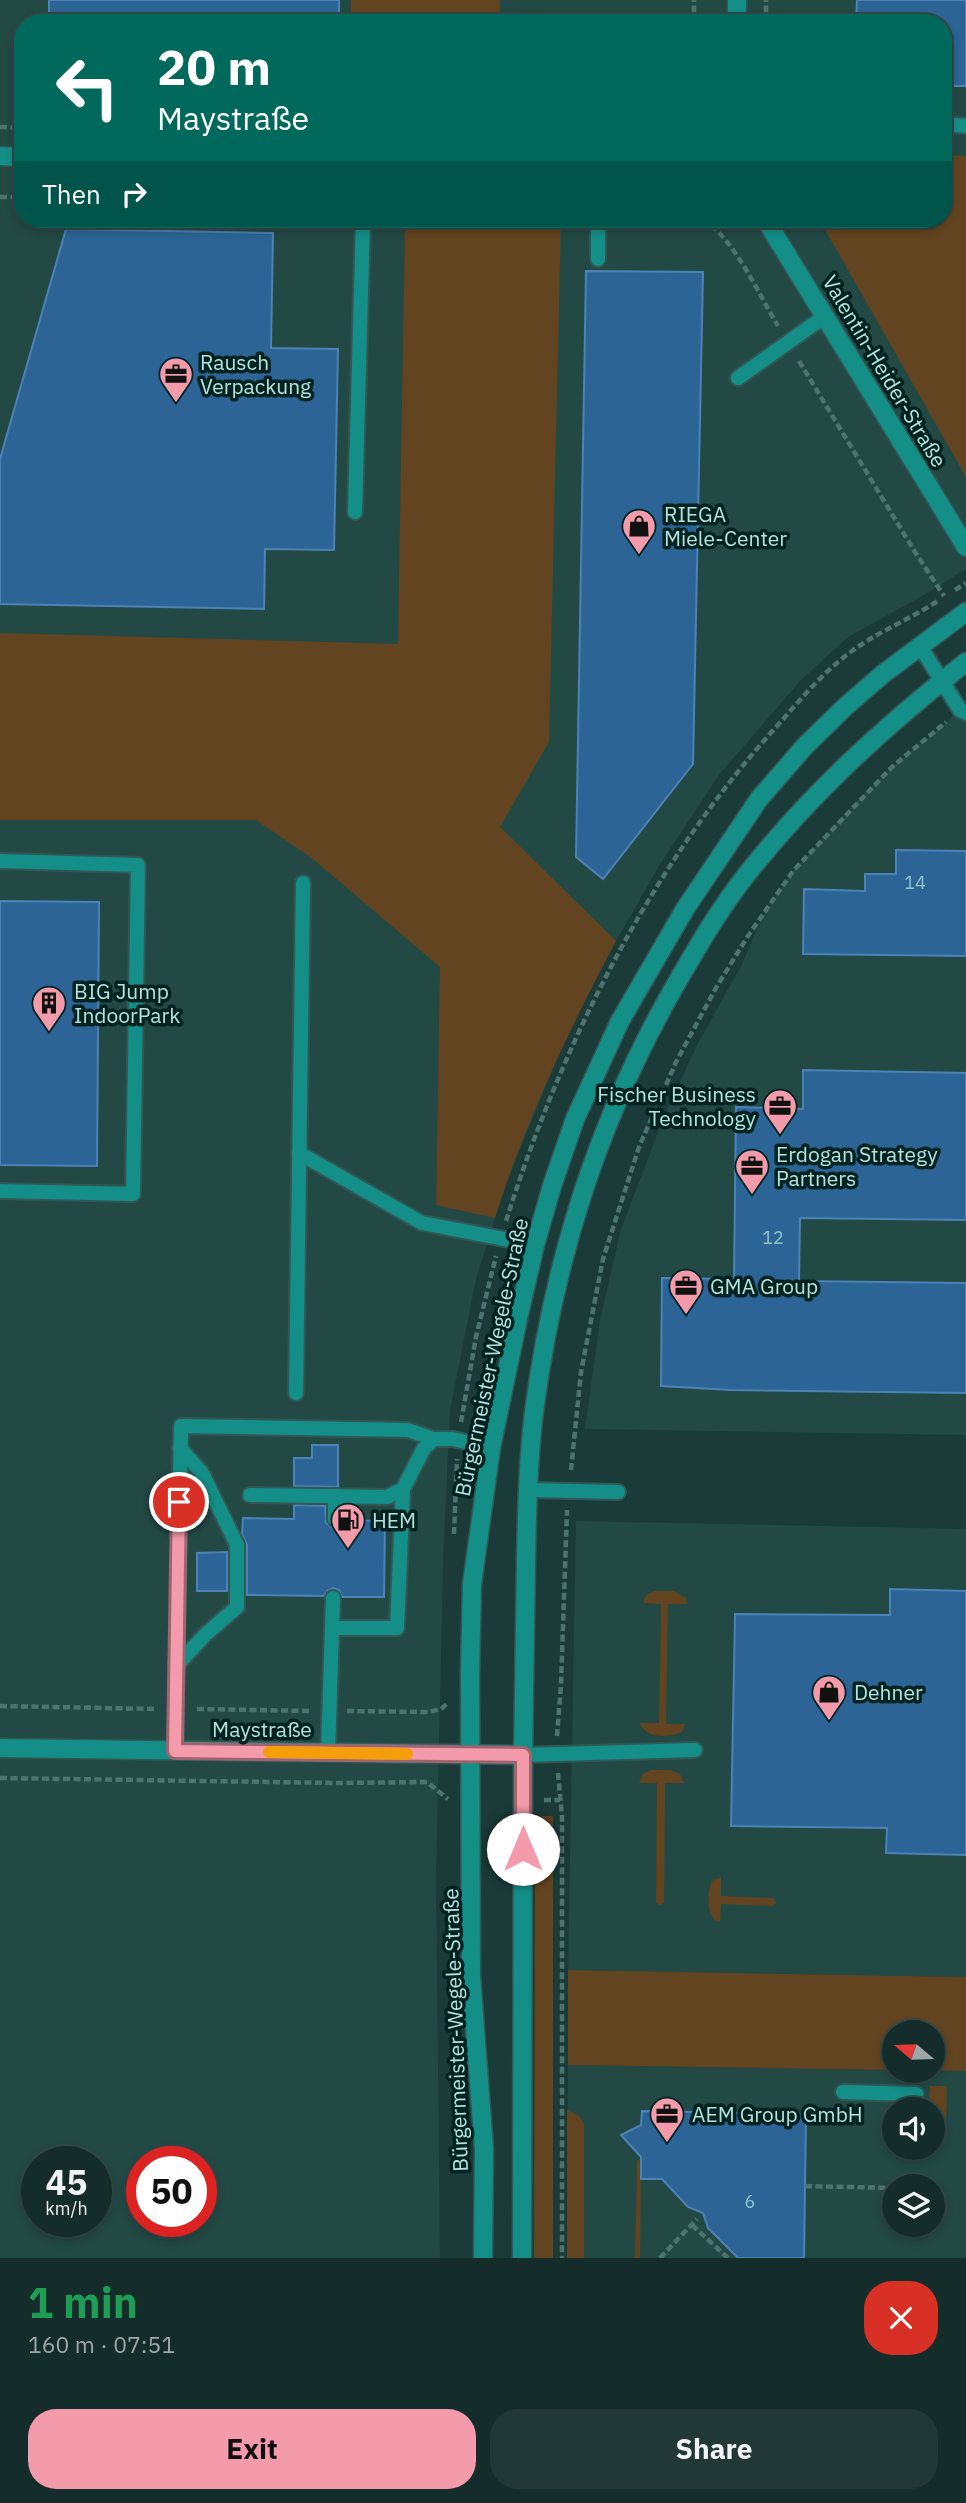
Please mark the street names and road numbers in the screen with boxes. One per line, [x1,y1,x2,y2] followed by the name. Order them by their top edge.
[816,270,954,472] street label: Valentin-Heider-Straße
[448,1215,534,1499] street label: Bürgermeister-Wegele-Straße
[212,1715,312,1743] street label: Maystraße
[436,1888,474,2172] street label: Bürgermeister-Wegele-Straße

